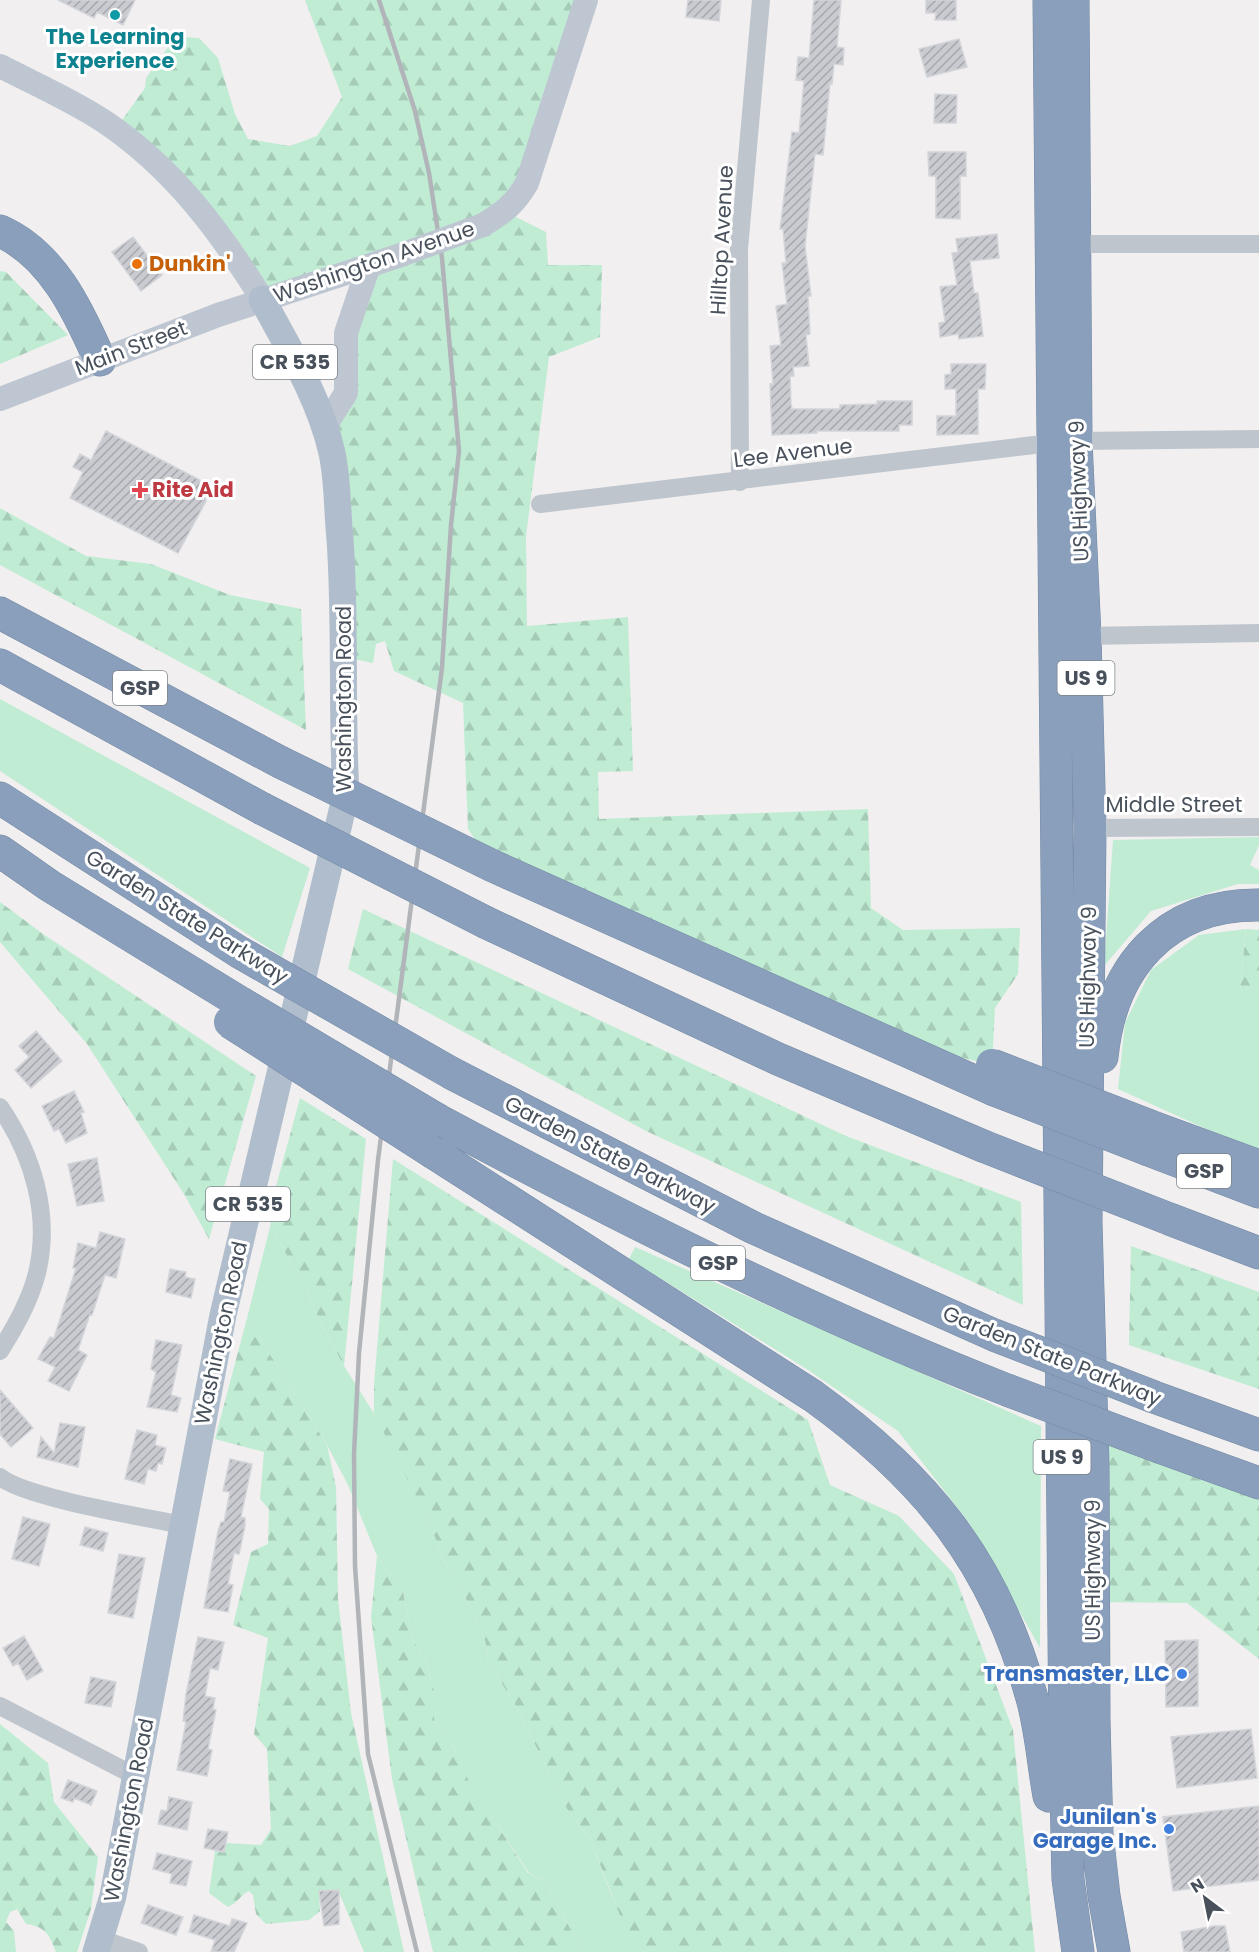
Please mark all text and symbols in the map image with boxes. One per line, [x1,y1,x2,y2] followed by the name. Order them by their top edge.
[108,8,122,22] marker: The Learning Experience
[46,22,184,75] place label: The Learning Experience
[703,164,740,316] street label: Hilltop Avenue
[269,213,478,310] street label: Washington Avenue
[149,249,231,278] place label: Dunkin'
[130,257,144,271] marker: Dunkin'
[71,313,191,382] street label: Main Street
[253,345,337,379] road number: CR 535
[1062,420,1095,562] street label: US Highway 9
[732,431,854,474] street label: Lee Avenue
[152,475,234,504] place label: Rite Aid
[133,483,147,497] marker: Rite Aid
[329,606,358,792] street label: Washington Road
[1058,661,1114,695] road number: US 9
[113,671,167,705] road number: GSP
[1106,790,1242,819] street label: Middle Street
[81,842,294,991] street label: Garden State Parkway
[1072,906,1103,1048] street label: US Highway 9
[500,1089,721,1221] street label: Garden State Parkway
[1177,1154,1231,1188] road number: GSP
[206,1187,290,1221] road number: CR 535
[187,1239,254,1427] street label: Washington Road
[691,1246,745,1280] road number: GSP
[939,1298,1166,1413] street label: Garden State Parkway
[1034,1440,1090,1474] road number: US 9
[1078,1499,1107,1641] street label: US Highway 9
[983,1659,1170,1688] place label: Transmaster, LLC
[1175,1667,1189,1681] marker: Transmaster, LLC
[96,1716,161,1904] street label: Washington Road
[1033,1802,1157,1855] place label: Junilan's Garage Inc.
[1162,1822,1176,1836] marker: Junilan's Garage Inc.
[1175,1868,1235,1928] north arrow
[1186,1873,1209,1899] text: N

